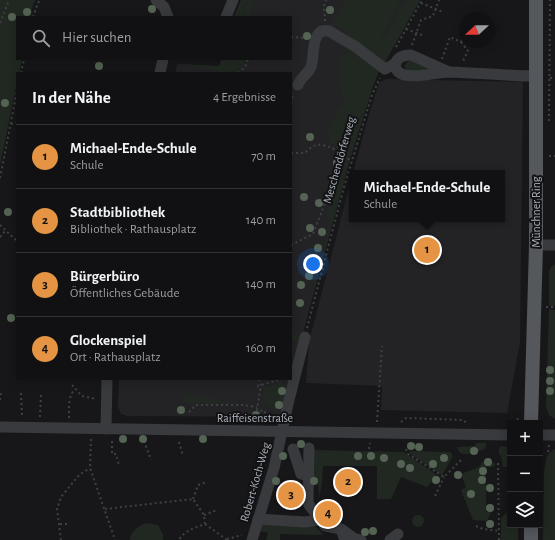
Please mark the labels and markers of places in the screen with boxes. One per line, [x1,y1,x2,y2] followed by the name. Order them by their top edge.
[414,235,440,265] pin: 1
[335,467,361,497] pin: 2
[278,480,304,510] pin: 3
[315,499,341,529] pin: 4

